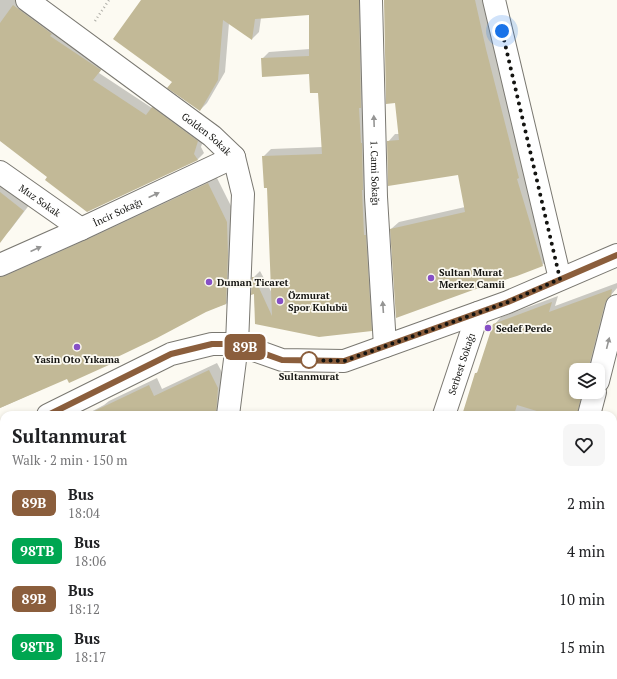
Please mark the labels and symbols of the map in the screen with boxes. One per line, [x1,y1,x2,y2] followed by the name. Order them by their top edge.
[492,21,512,41] your location
[179,110,235,159] street label: Golden Sokak
[371,114,377,127] one-way arrow
[368,140,383,206] street label: 1. Cami Sokağı
[16,181,64,220] street label: Muz Sokak
[148,192,159,198] one-way arrow
[91,195,144,229] street label: İncir Sokağı
[30,246,41,252] one-way arrow
[439,266,505,291] place label: Sultan Murat Merkez Camii
[426,273,436,283] marker: Sultan Murat Merkez Camii
[217,276,289,289] place label: Duman Ticaret
[204,277,214,287] marker: Duman Ticaret
[288,289,348,314] place label: Özmurat Spor Kulubü
[275,296,285,306] marker: Özmurat Spor Kulubü
[379,301,386,313] one-way arrow
[496,322,552,335] place label: Sedef Perde
[483,323,493,333] marker: Sedef Perde
[445,331,478,397] street label: Serbest Sokağı
[222,334,268,360] line badge: 89B
[605,337,611,350] one-way arrow
[72,342,82,352] marker: Yasin Oto Yıkama
[300,351,318,369] marker: Sultanmurat
[34,353,120,366] place label: Yasin Oto Yıkama
[279,370,339,383] place label: Sultanmurat

